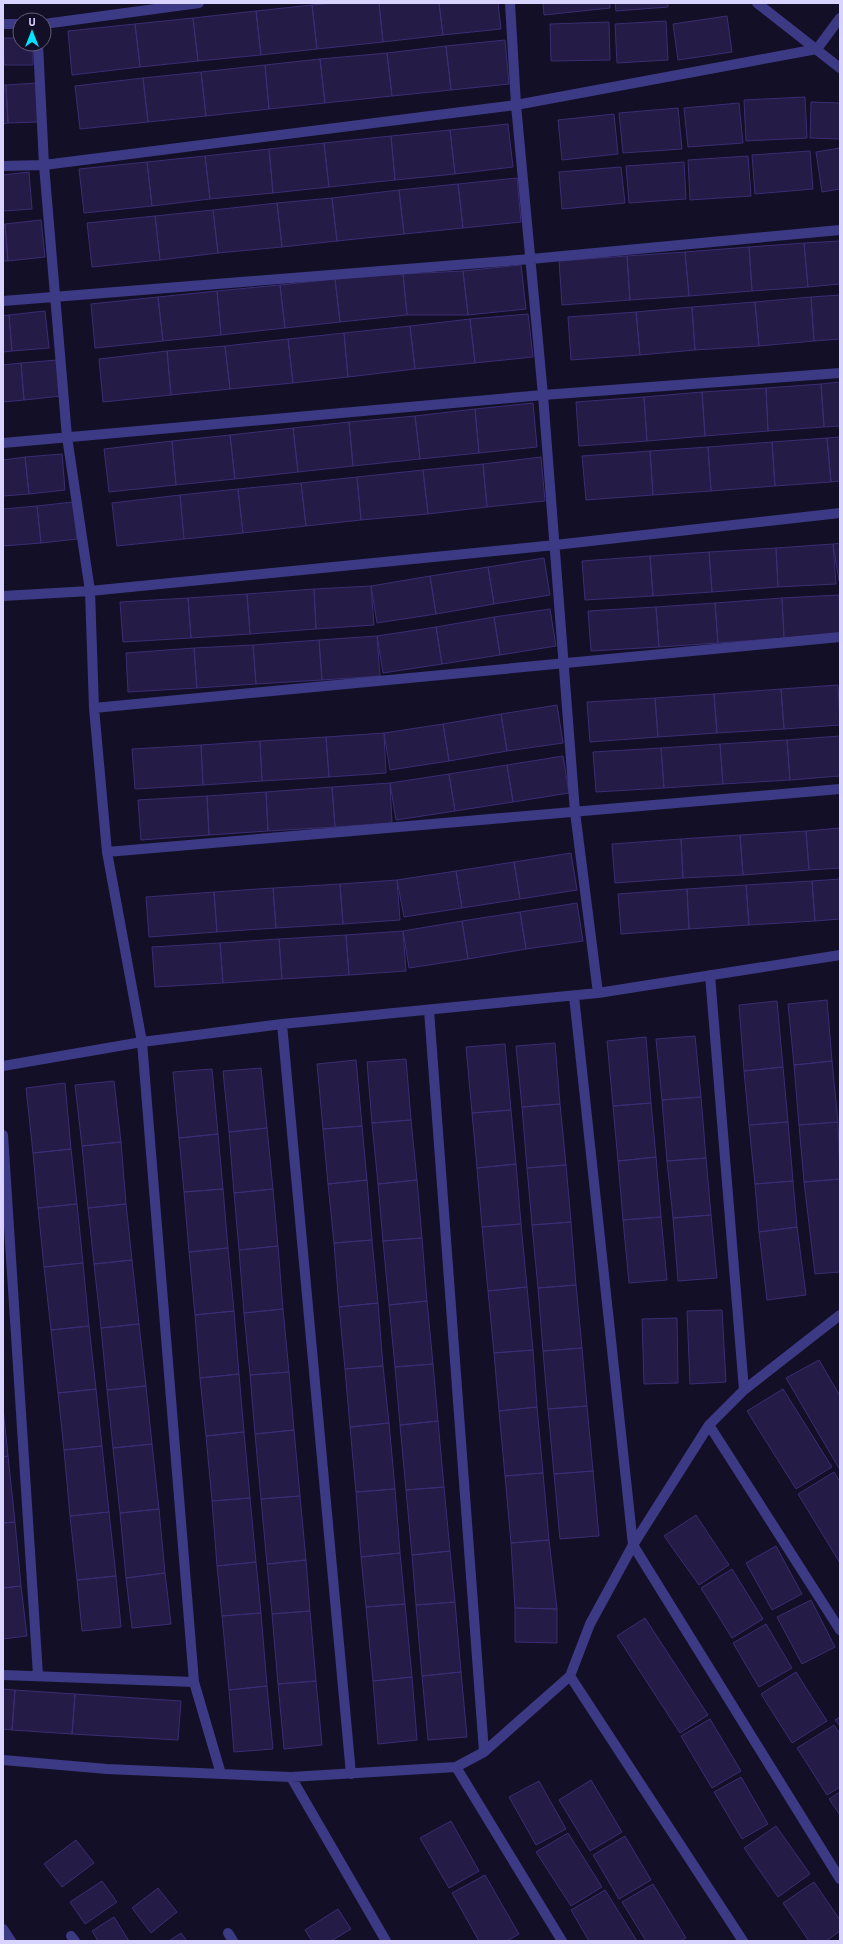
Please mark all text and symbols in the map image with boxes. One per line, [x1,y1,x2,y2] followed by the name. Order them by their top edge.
[12,12,52,52] north arrow
[28,14,36,30] text: U

